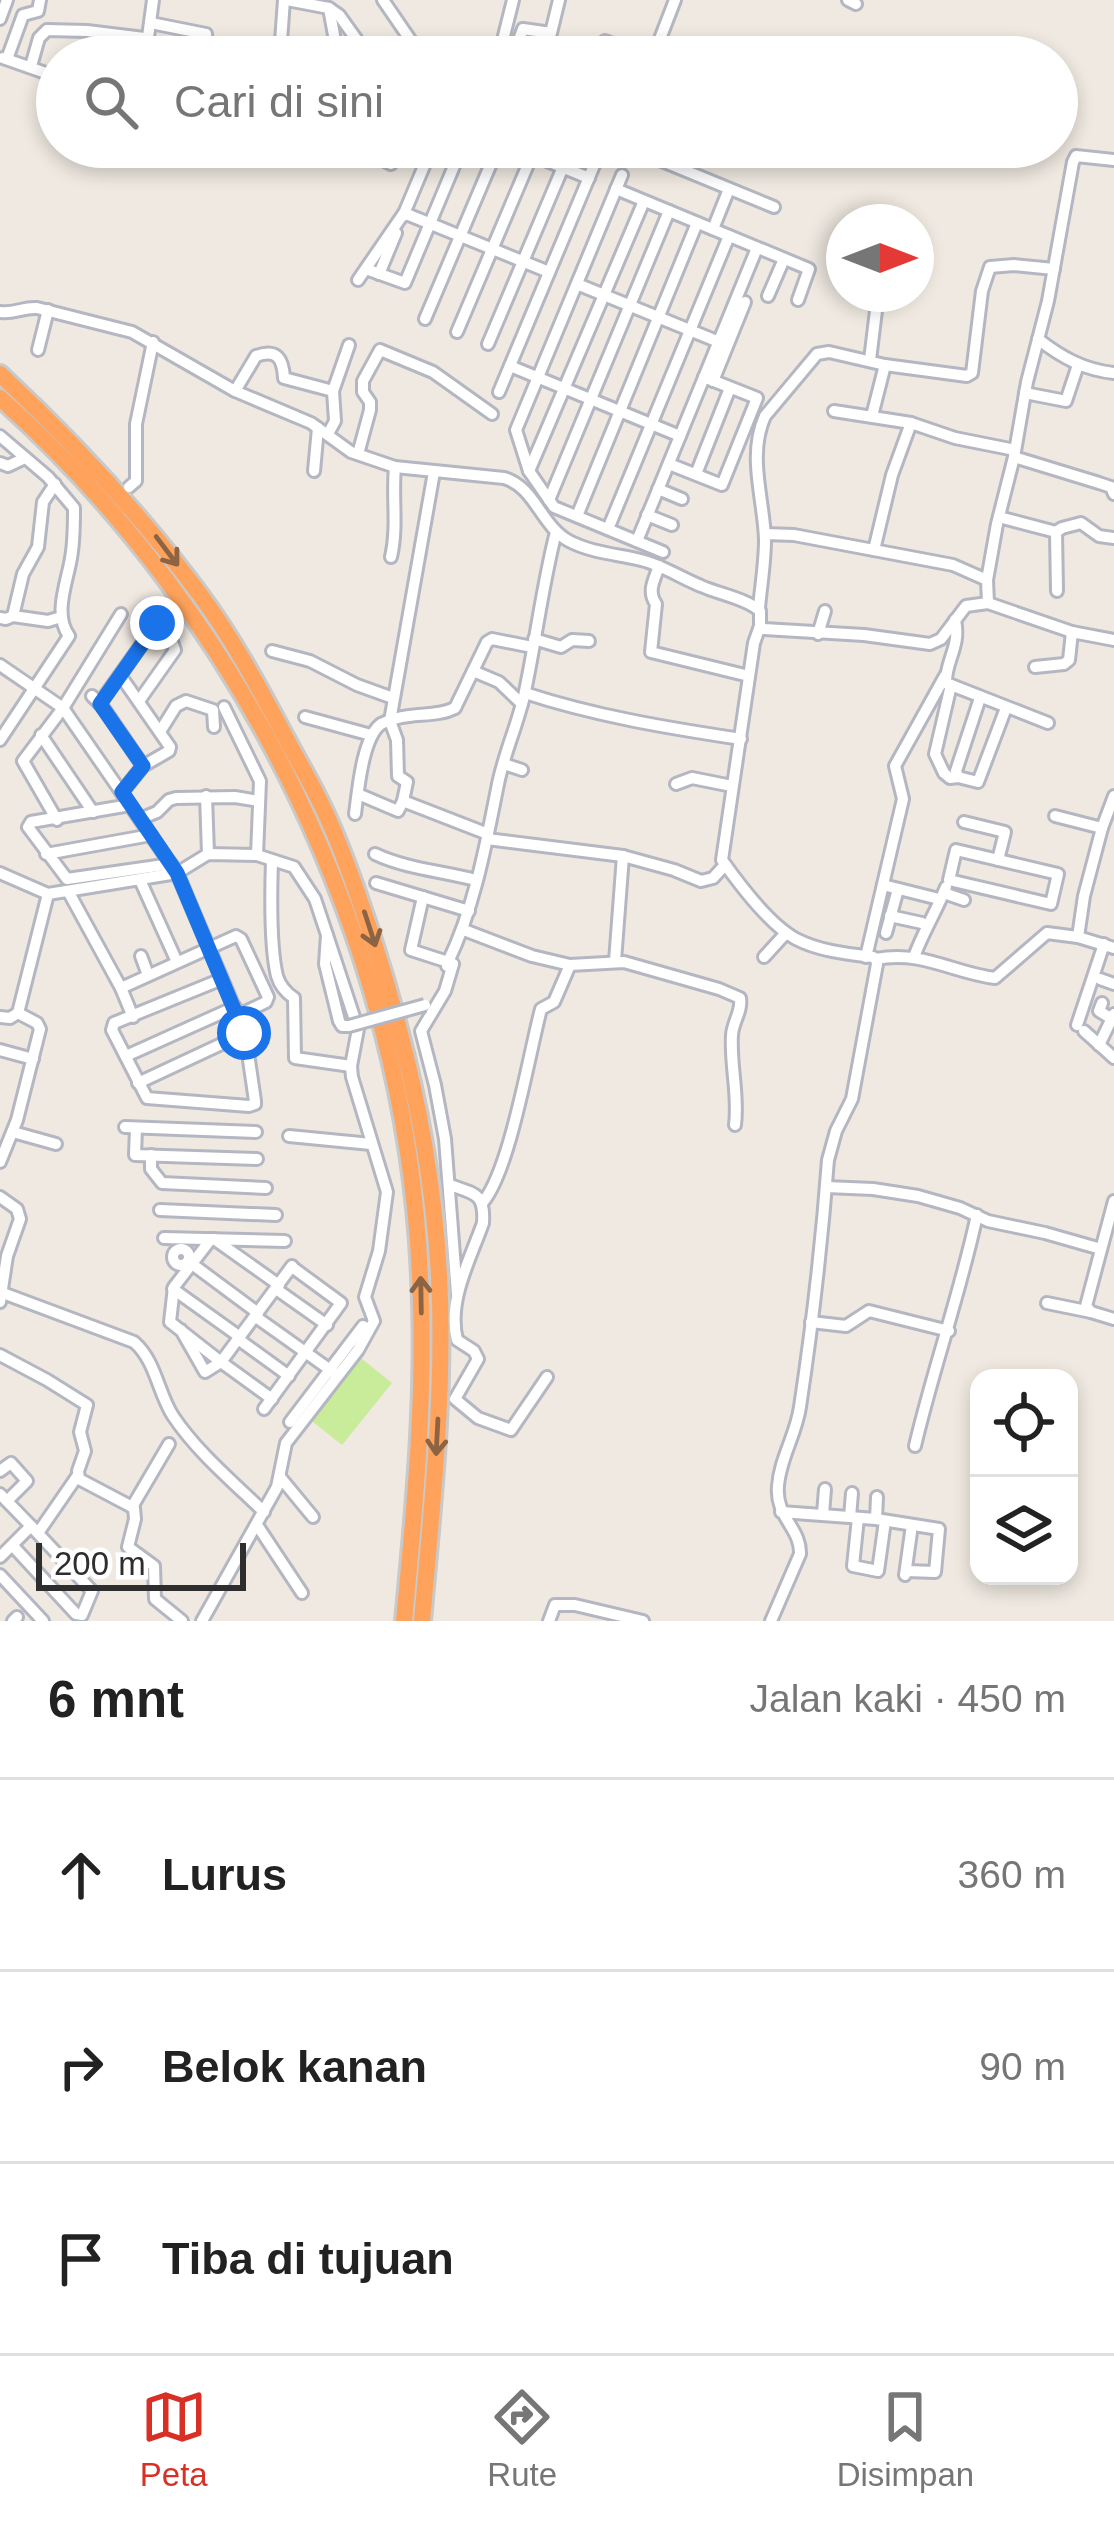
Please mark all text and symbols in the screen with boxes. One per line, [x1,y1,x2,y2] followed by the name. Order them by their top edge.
[36,36,1078,168] search box
[78,69,144,135] icon: search
[174,76,384,127] text: Cari di sini
[826,204,934,312] north arrow
[153,534,179,566] one-way arrow
[130,596,184,650] route end
[360,910,382,948] one-way arrow
[217,1006,271,1060] route start
[409,1276,432,1315] one-way arrow
[970,1369,1078,1585] map controls
[970,1369,1078,1477] button: locate
[425,1417,448,1456] one-way arrow
[970,1477,1078,1585] button: layers
[36,1537,246,1590] scale bar
[54,1545,146,1582] text: 200 m
[48,1671,184,1728] text: 6 mnt
[750,1677,1066,1720] text: Jalan kaki · 450 m
[48,1842,114,1908] icon: ahead
[162,1849,287,1900] text: Lurus
[958,1853,1066,1896] text: 360 m
[48,2034,114,2100] icon: right
[162,2041,427,2092] text: Belok kanan
[979,2045,1066,2088] text: 90 m
[48,2226,114,2292] icon: arrive
[162,2233,454,2284] text: Tiba di tujuan
[140,2384,208,2494] tab: Peta
[487,2384,557,2494] tab: Rute
[837,2384,974,2494] tab: Disimpan

